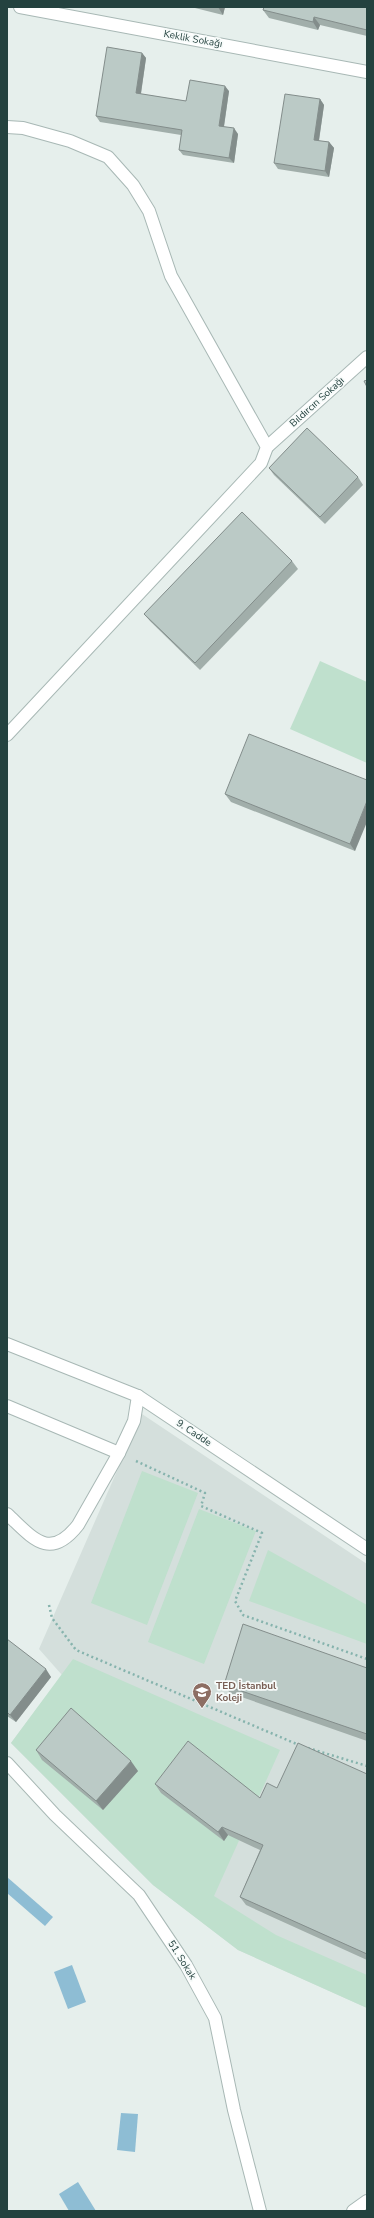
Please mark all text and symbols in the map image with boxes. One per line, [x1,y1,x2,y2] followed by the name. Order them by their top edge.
[163,27,223,51] street label: Keklik Sokağı
[287,374,347,430] street label: Bıldırcın Sokağı
[174,1416,214,1450] street label: 9. Cadde
[216,1679,277,1705] place label: TED İstanbul Koleji
[191,1681,213,1709] school or university icon: TED İstanbul Koleji
[164,1938,200,1983] street label: 51. Sokak

